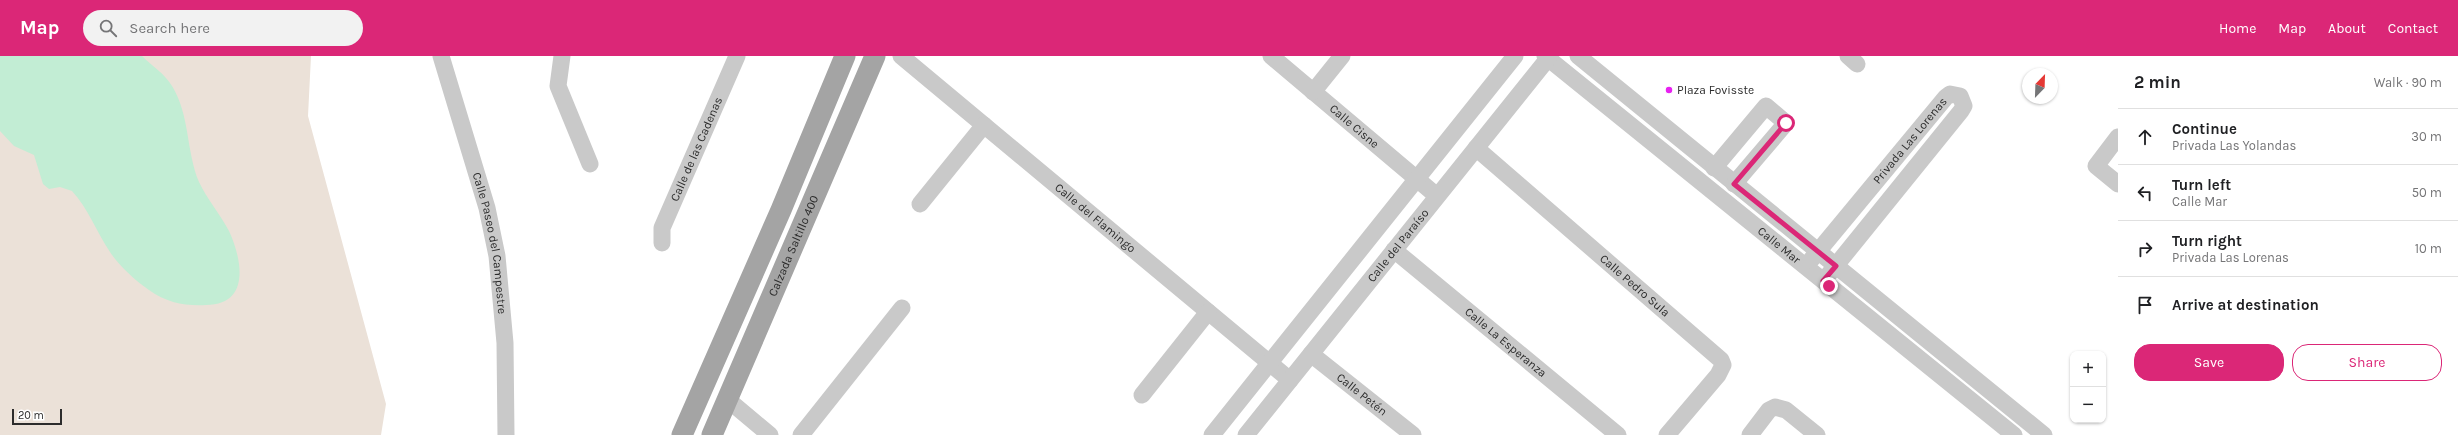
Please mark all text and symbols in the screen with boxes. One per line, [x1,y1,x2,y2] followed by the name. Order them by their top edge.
[83,10,363,46] search box
[20,17,59,39] text: Map
[97,17,119,39] icon: search
[129,19,210,37] text: Search here
[2219,20,2256,37] text: Home
[2278,20,2306,37] text: Map
[2328,20,2366,37] text: About
[2388,20,2438,37] text: Contact
[2022,68,2058,104] north arrow
[2134,72,2181,92] text: 2 min
[2374,75,2442,90] text: Walk · 90 m
[1677,83,1754,97] place label: Plaza Fovisste
[1664,85,1674,95] marker: Plaza Fovisste
[667,95,725,204] street label: Calle de las Cadenas
[1870,95,1950,187] street label: Privada Las Lorenas
[1327,101,1382,151] street label: Calle Cisne
[1777,114,1795,132] route start
[2172,120,2237,138] text: Continue
[2134,126,2156,148] icon: ahead
[2411,129,2442,144] text: 30 m
[2172,138,2296,153] text: Privada Las Yolandas
[470,171,509,315] street label: Calle Paseo del Campestre
[2172,176,2231,194] text: Turn left
[1052,180,1139,256] street label: Calle del Flamingo
[2134,182,2156,204] icon: left
[2412,185,2442,200] text: 50 m
[765,193,821,298] street label: Calzada Saltillo 400
[2172,194,2227,209] text: Calle Mar
[1364,206,1432,285] street label: Calle del Paraíso
[1755,224,1804,267] street label: Calle Mar
[2172,232,2242,250] text: Turn right
[2134,238,2156,260] icon: right
[2415,241,2442,256] text: 10 m
[2172,250,2289,265] text: Privada Las Lorenas
[1597,251,1673,319] street label: Calle Pedro Sula
[1820,277,1838,295] route end
[2134,294,2156,316] icon: arrive
[2172,296,2319,314] text: Arrive at destination
[1462,305,1549,380] street label: Calle La Esperanza
[2134,344,2284,381] button: Save
[2292,344,2442,381] button: Share
[2070,351,2106,423] map controls
[2070,351,2106,387] button: +
[1334,370,1390,419] street label: Calle Petén
[2070,387,2106,423] button: −
[12,407,62,426] scale bar
[18,409,44,422] text: 20 m

